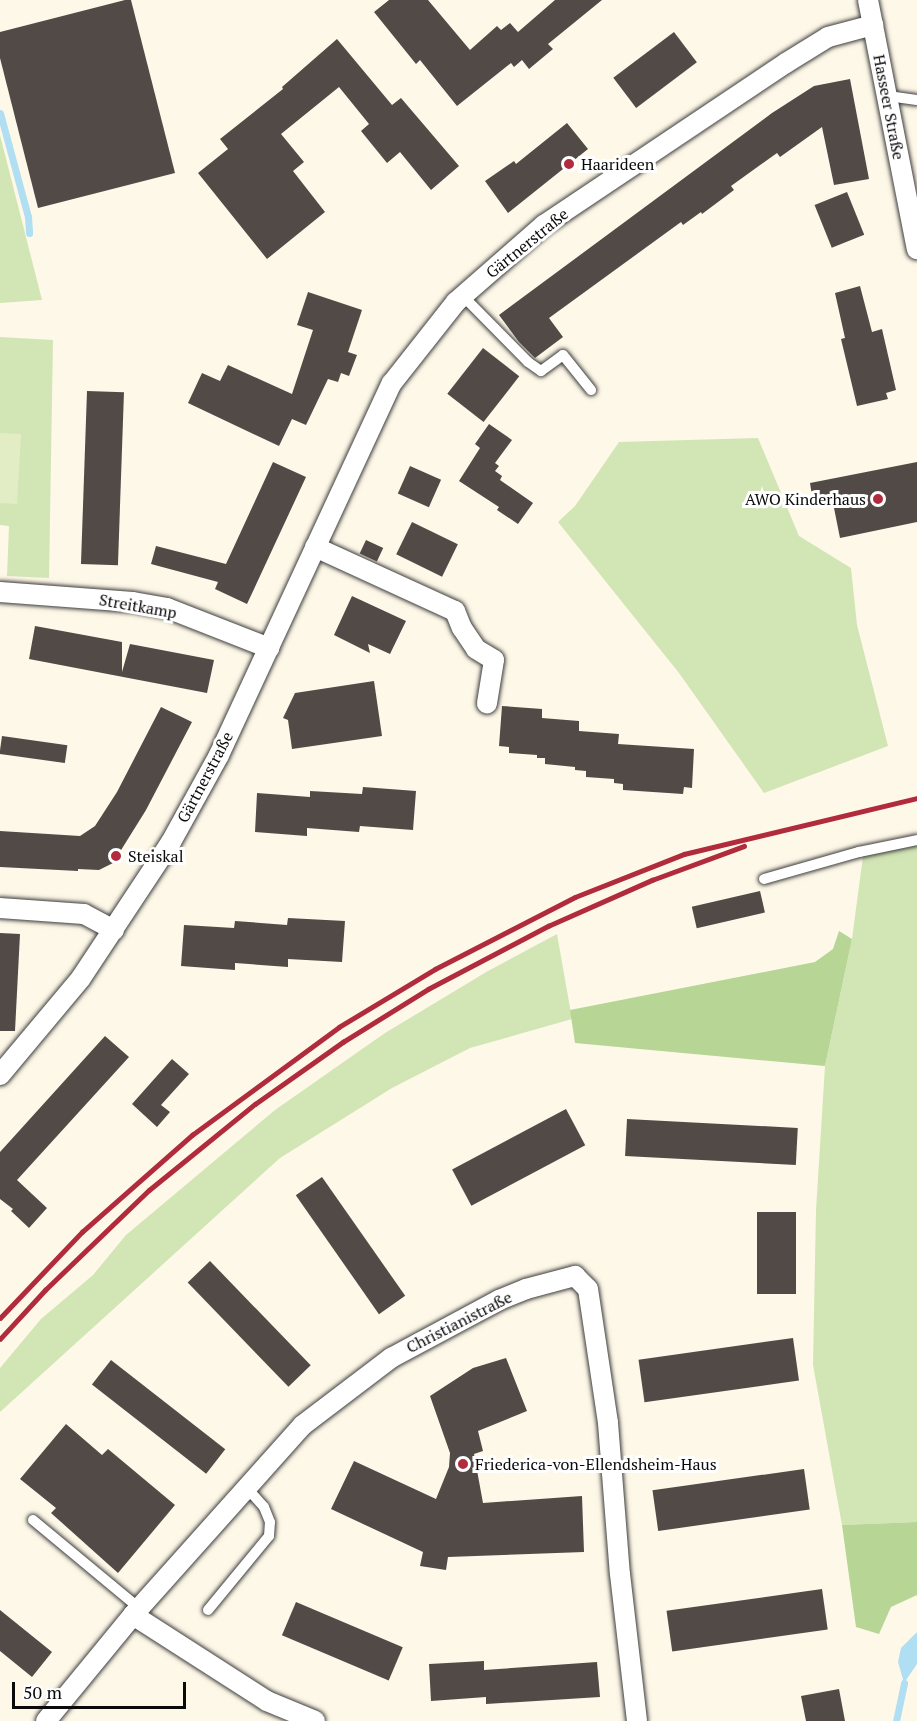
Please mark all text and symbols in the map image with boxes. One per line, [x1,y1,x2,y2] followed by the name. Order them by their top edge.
[869,53,909,161] street label: Hasseer Straße
[581,154,654,174] place label: Haarideen
[562,157,576,171] marker: Haarideen
[482,204,572,282] street label: Gärtnerstraße
[745,489,866,509] place label: AWO Kinderhaus
[871,492,885,506] marker: AWO Kinderhaus
[98,590,178,622] street label: Streitkamp
[173,728,237,826] street label: Gärtnerstraße
[128,846,183,866] place label: Steiskal
[109,849,123,863] marker: Steiskal
[403,1287,515,1357] street label: Christianistraße
[475,1454,717,1474] place label: Friederica-von-Ellendsheim-Haus
[456,1457,470,1471] marker: Friederica-von-Ellendsheim-Haus
[15,1670,189,1708] scale bar
[23,1680,62,1704] text: 50 m

